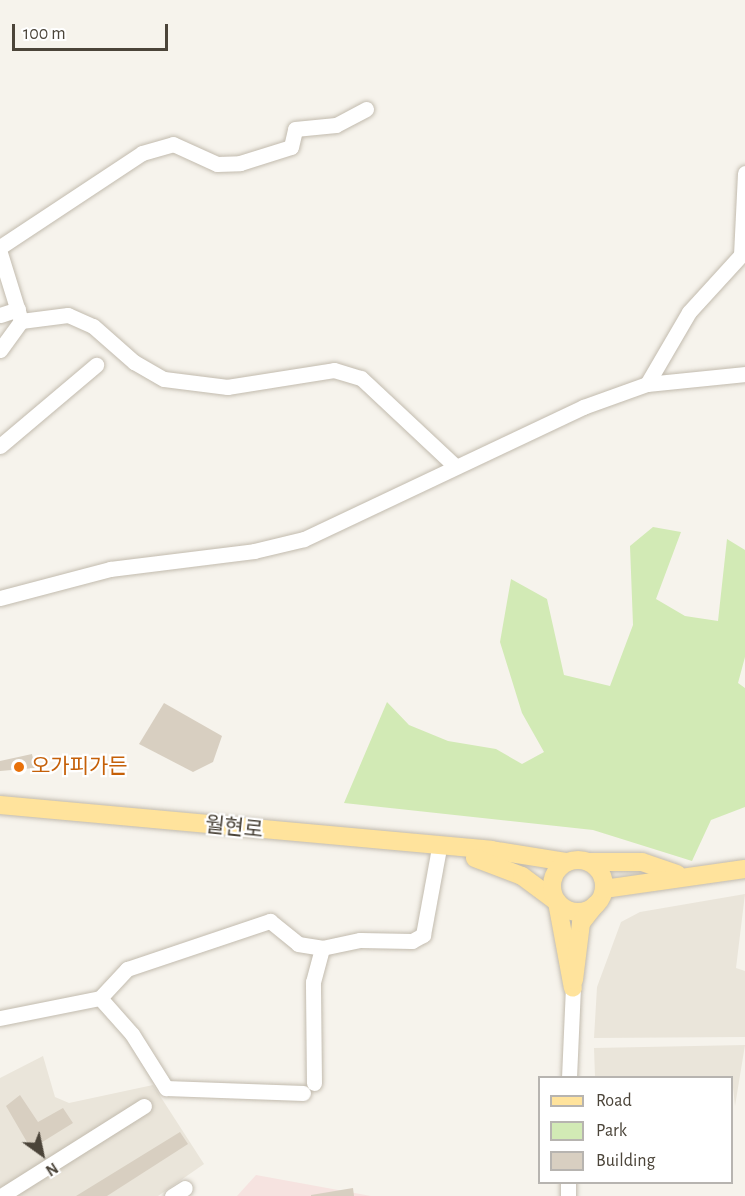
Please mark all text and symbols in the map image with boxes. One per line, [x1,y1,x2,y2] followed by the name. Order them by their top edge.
[15,12,171,50] scale bar
[23,25,66,43] text: 100 m
[31,754,128,780] place label: 오가피가든
[12,760,26,774] marker: 오가피가든
[204,812,264,844] street label: 월현로
[538,1076,733,1184] legend
[596,1092,632,1110] text: Road
[596,1122,627,1140] text: Park
[12,1124,72,1184] north arrow
[596,1152,655,1170] text: Building
[43,1159,61,1179] text: N

